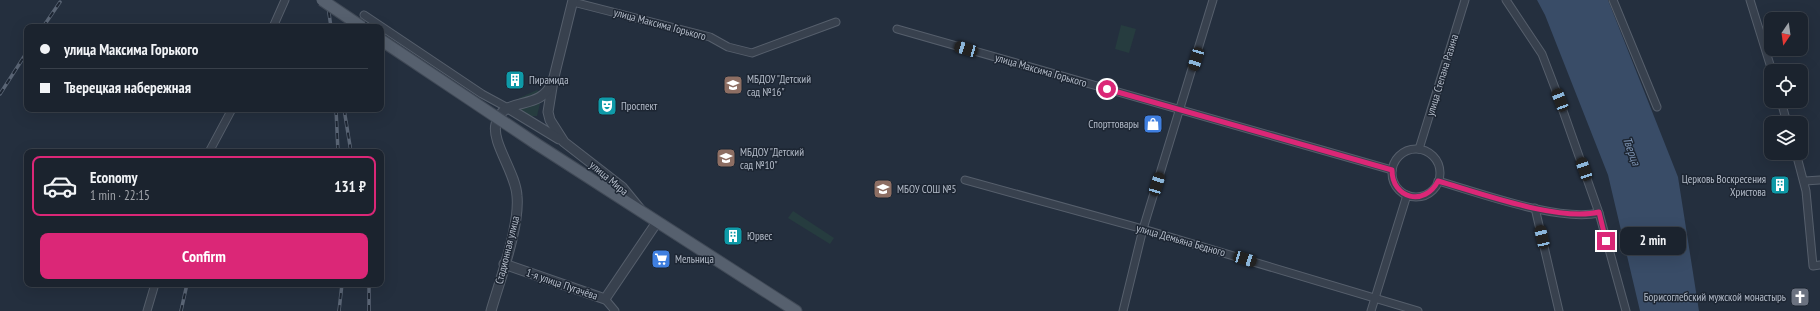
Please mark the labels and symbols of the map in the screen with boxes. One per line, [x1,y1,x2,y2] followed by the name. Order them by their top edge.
[612,5,708,43] street label: улица Максима Горького
[1764,12,1808,56] north arrow
[1423,32,1461,118] street label: улица Степана Разина
[953,40,979,58] car
[1187,46,1205,72] car
[993,50,1089,90] street label: улица Максима Горького
[504,69,526,91] building icon: Пирамида
[747,72,811,99] place label: МБДОУ "Детский сад №16"
[529,73,569,87] place label: Пирамида
[722,74,744,96] school or university icon: МБДОУ "Детский сад №16"
[1098,80,1116,98] route start
[1550,87,1570,113] car
[596,95,618,117] theatre icon: Проспект
[621,99,658,113] place label: Проспект
[1142,113,1164,135] shop icon: Спорттовары
[1088,117,1139,131] place label: Спорттовары
[1620,135,1644,169] water label: Тверца
[740,145,804,172] place label: МБДОУ "Детский сад №10"
[715,147,737,169] school or university icon: МБДОУ "Детский сад №10"
[1574,156,1594,182] car
[587,158,631,198] street label: улица Мира
[1148,171,1166,197] car
[1682,172,1766,199] place label: Церковь Воскресения Христова
[1769,174,1791,196] building icon: Церковь Воскресения Христова
[872,178,894,200] school or university icon: МБОУ СОШ №5
[897,182,957,196] place label: МБОУ СОШ №5
[492,214,522,286] street label: Стадионная улица
[1135,221,1227,259] street label: улица Демьяна Бедного
[1533,224,1551,250] car
[722,225,744,247] building icon: Юрвес
[1620,227,1686,255] callout: 2 min
[747,229,773,243] place label: Юрвес
[1597,232,1615,250] route end
[650,248,672,270] supermarket icon: Мельница
[1232,250,1258,268] car
[675,252,714,266] place label: Мельница
[524,265,600,303] street label: 1-я улица Пугачёва
[1789,286,1811,308] church icon: Борисоглебский мужской монастырь
[1644,290,1786,304] place label: Борисоглебский мужской монастырь

